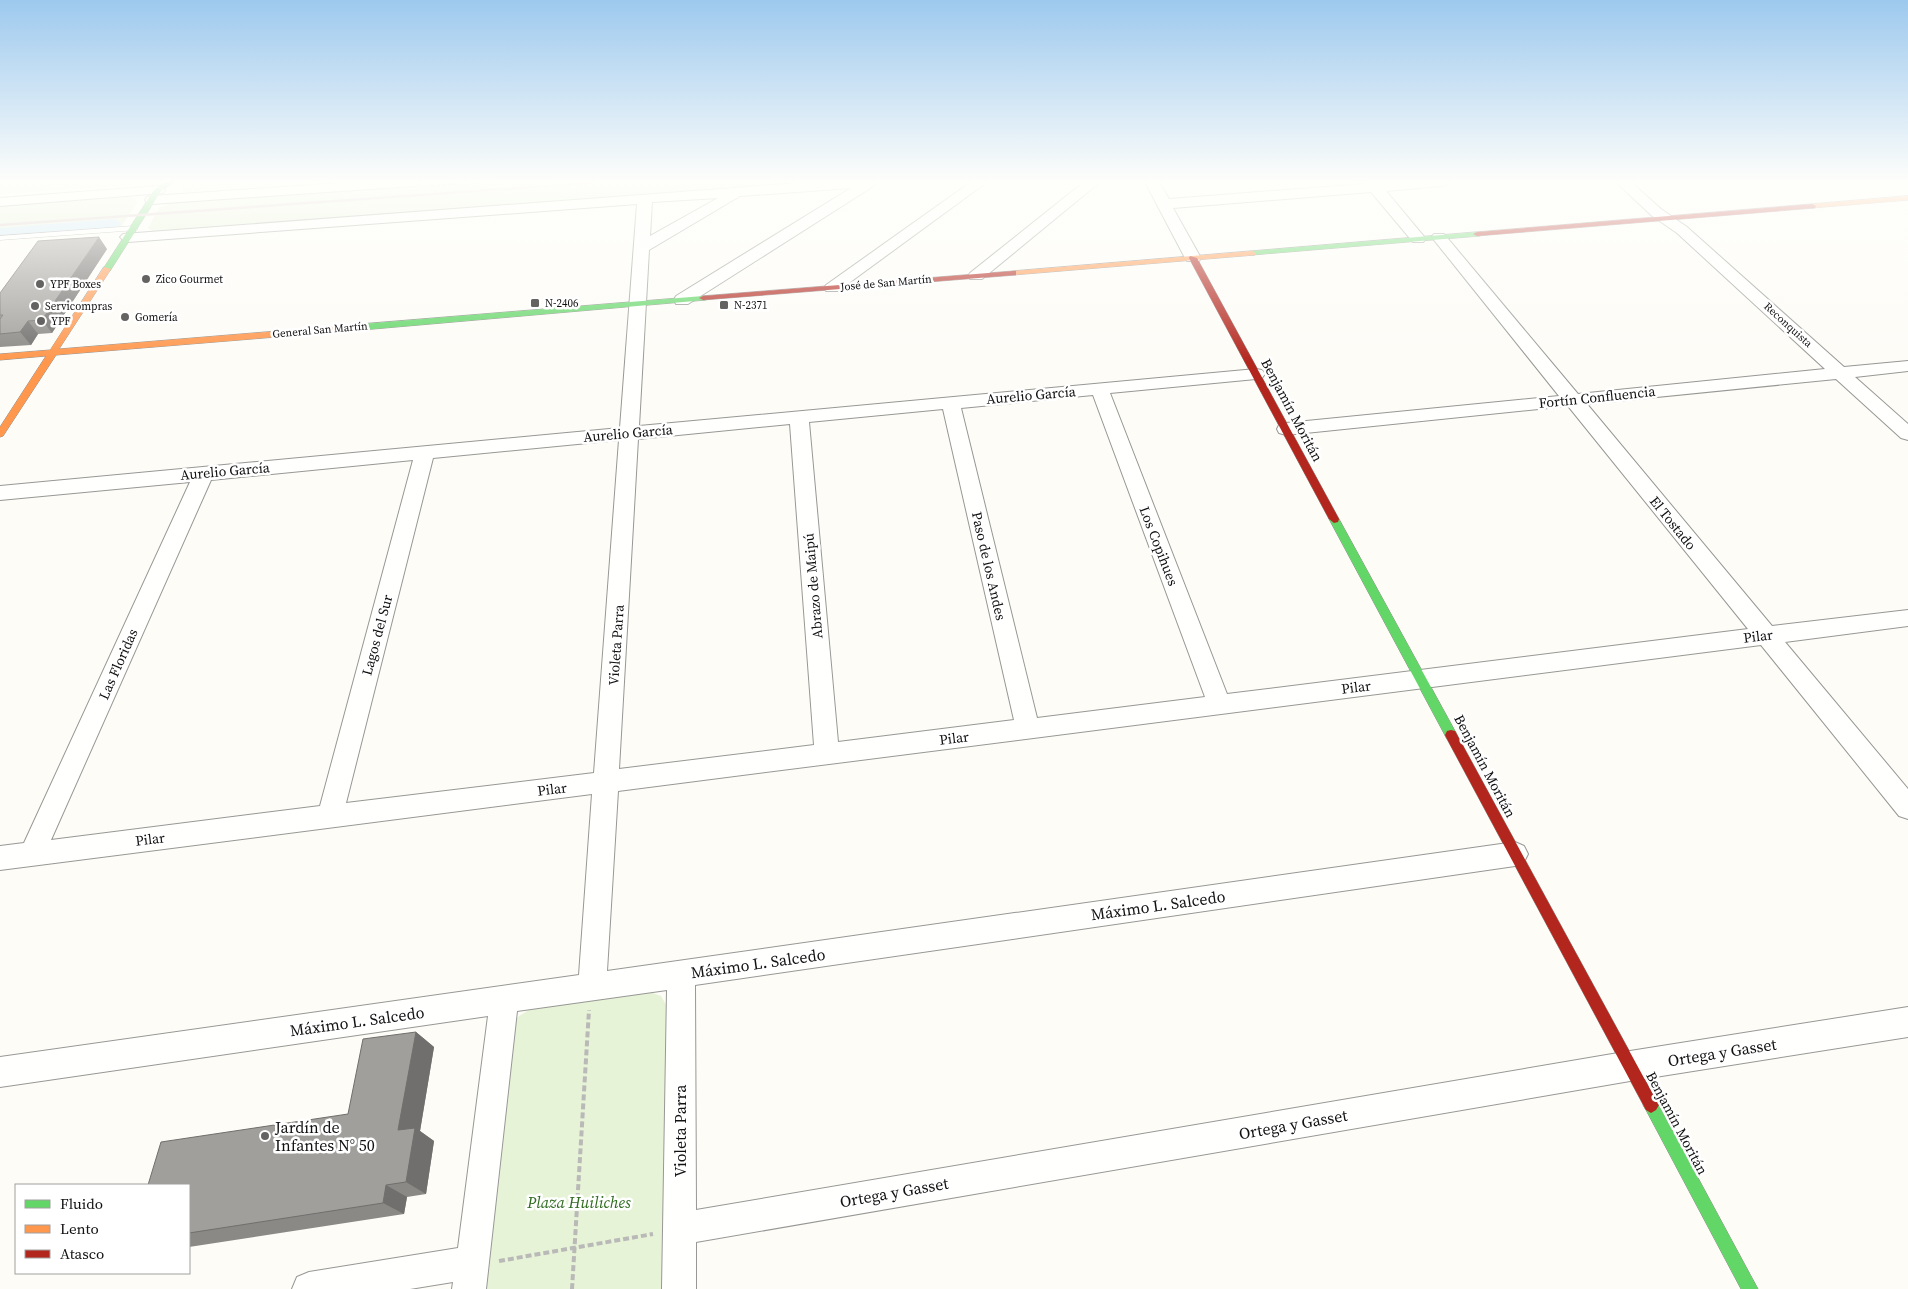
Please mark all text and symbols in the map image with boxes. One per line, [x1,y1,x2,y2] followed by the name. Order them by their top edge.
[156,272,223,287] place label: Zico Gourmet
[839,272,932,295] street label: José de San Martín
[140,273,152,285] marker: Zico Gourmet
[50,277,101,292] place label: YPF Boxes
[34,278,46,290] marker: YPF Boxes
[545,296,579,311] place label: N-2406
[529,297,541,309] marker: N-2406
[734,298,768,313] place label: N-2371
[45,299,113,314] place label: Servicompras
[718,299,730,311] marker: N-2371
[1761,299,1816,351] street label: Reconquista
[29,300,41,312] marker: Servicompras
[135,310,178,325] place label: Gomería
[119,311,131,323] marker: Gomería
[51,314,71,329] place label: YPF
[35,315,47,327] marker: YPF
[272,318,368,342] street label: General San Martín
[1256,355,1328,466] street label: Benjamín Moritán
[985,381,1077,409] street label: Aurelio García
[1538,381,1657,413] street label: Fortín Confluencia
[582,419,674,447] street label: Aurelio García
[179,457,271,485] street label: Aurelio García
[1645,492,1701,554] street label: El Tostado
[1135,503,1183,589] street label: Los Copihues
[967,510,1011,622] street label: Paso de los Andes
[798,533,828,639] street label: Abrazo de Maipú
[357,592,397,678] street label: Lagos del Sur
[603,603,629,686] street label: Violeta Parra
[1742,624,1774,648] street label: Pilar
[93,625,143,703] street label: Las Floridas
[1340,675,1372,699] street label: Pilar
[1449,711,1521,822] street label: Benjamín Moritán
[938,726,970,750] street label: Pilar
[536,777,568,801] street label: Pilar
[134,827,166,851] street label: Pilar
[1089,885,1227,925] street label: Máximo L. Salcedo
[689,943,827,983] street label: Máximo L. Salcedo
[288,1001,426,1041] street label: Máximo L. Salcedo
[1666,1032,1779,1071] street label: Ortega y Gasset
[1641,1068,1713,1179] street label: Benjamín Moritán
[669,1084,691,1177] street label: Violeta Parra
[1237,1103,1350,1144] street label: Ortega y Gasset
[274,1116,375,1156] place label: Jardín de Infantes N° 50
[259,1130,271,1142] marker: Jardín de Infantes N° 50
[838,1171,951,1212] street label: Ortega y Gasset
[15,1184,190,1274] legend
[526,1191,631,1213] park label: Plaza Huiliches
[60,1193,103,1214] text: Fluido
[60,1218,99,1239] text: Lento
[60,1243,104,1264] text: Atasco

